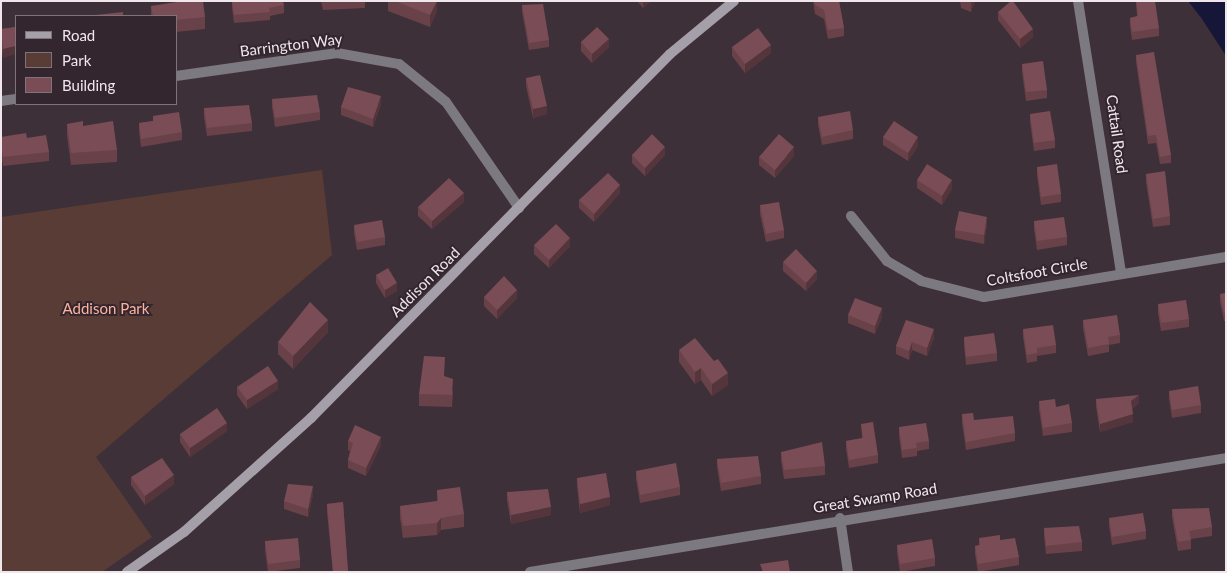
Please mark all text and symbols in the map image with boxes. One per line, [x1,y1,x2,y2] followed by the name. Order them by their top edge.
[15,15,178,105] legend
[62,26,95,44] text: Road
[239,30,343,60] street label: Barrington Way
[62,51,91,69] text: Park
[62,76,115,94] text: Building
[1103,93,1131,175] street label: Cattail Road
[387,244,463,320] street label: Addison Road
[985,254,1089,290] street label: Coltsfoot Circle
[63,300,149,318] park label: Addison Park
[812,479,938,517] street label: Great Swamp Road

